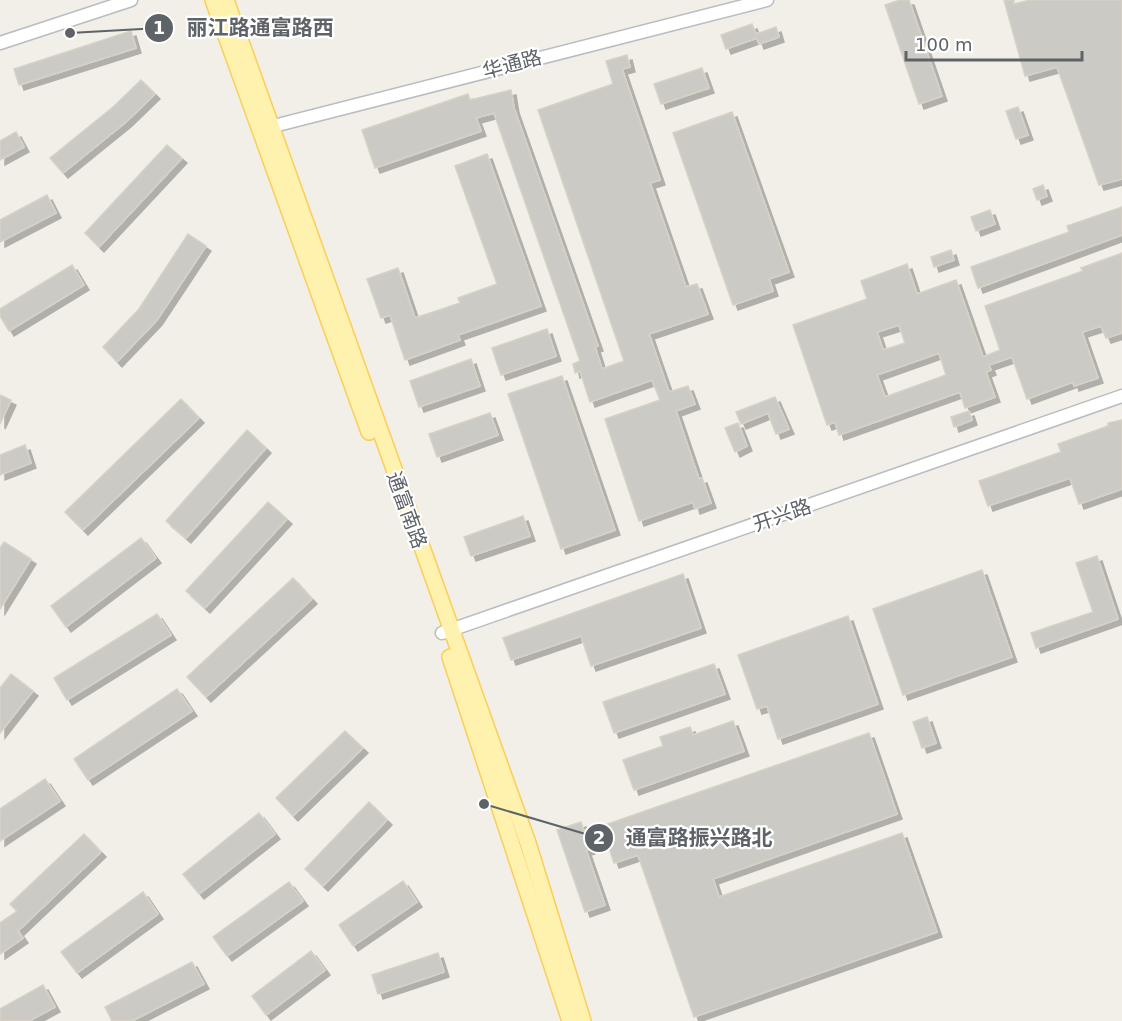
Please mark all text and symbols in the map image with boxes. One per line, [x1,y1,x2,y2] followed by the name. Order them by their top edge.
[144,8,345,47] callout: 丽江路通富路西
[187,16,334,40] text: 丽江路通富路西
[153,17,165,38] text: 1
[906,24,1082,62] scale bar
[915,34,973,55] text: 100 m
[480,45,544,83] street label: 华通路
[382,468,432,552] street label: 通富南路
[750,494,814,536] street label: 开兴路
[584,818,785,857] callout: 通富路振兴路北
[626,826,773,850] text: 通富路振兴路北
[593,827,605,848] text: 2

